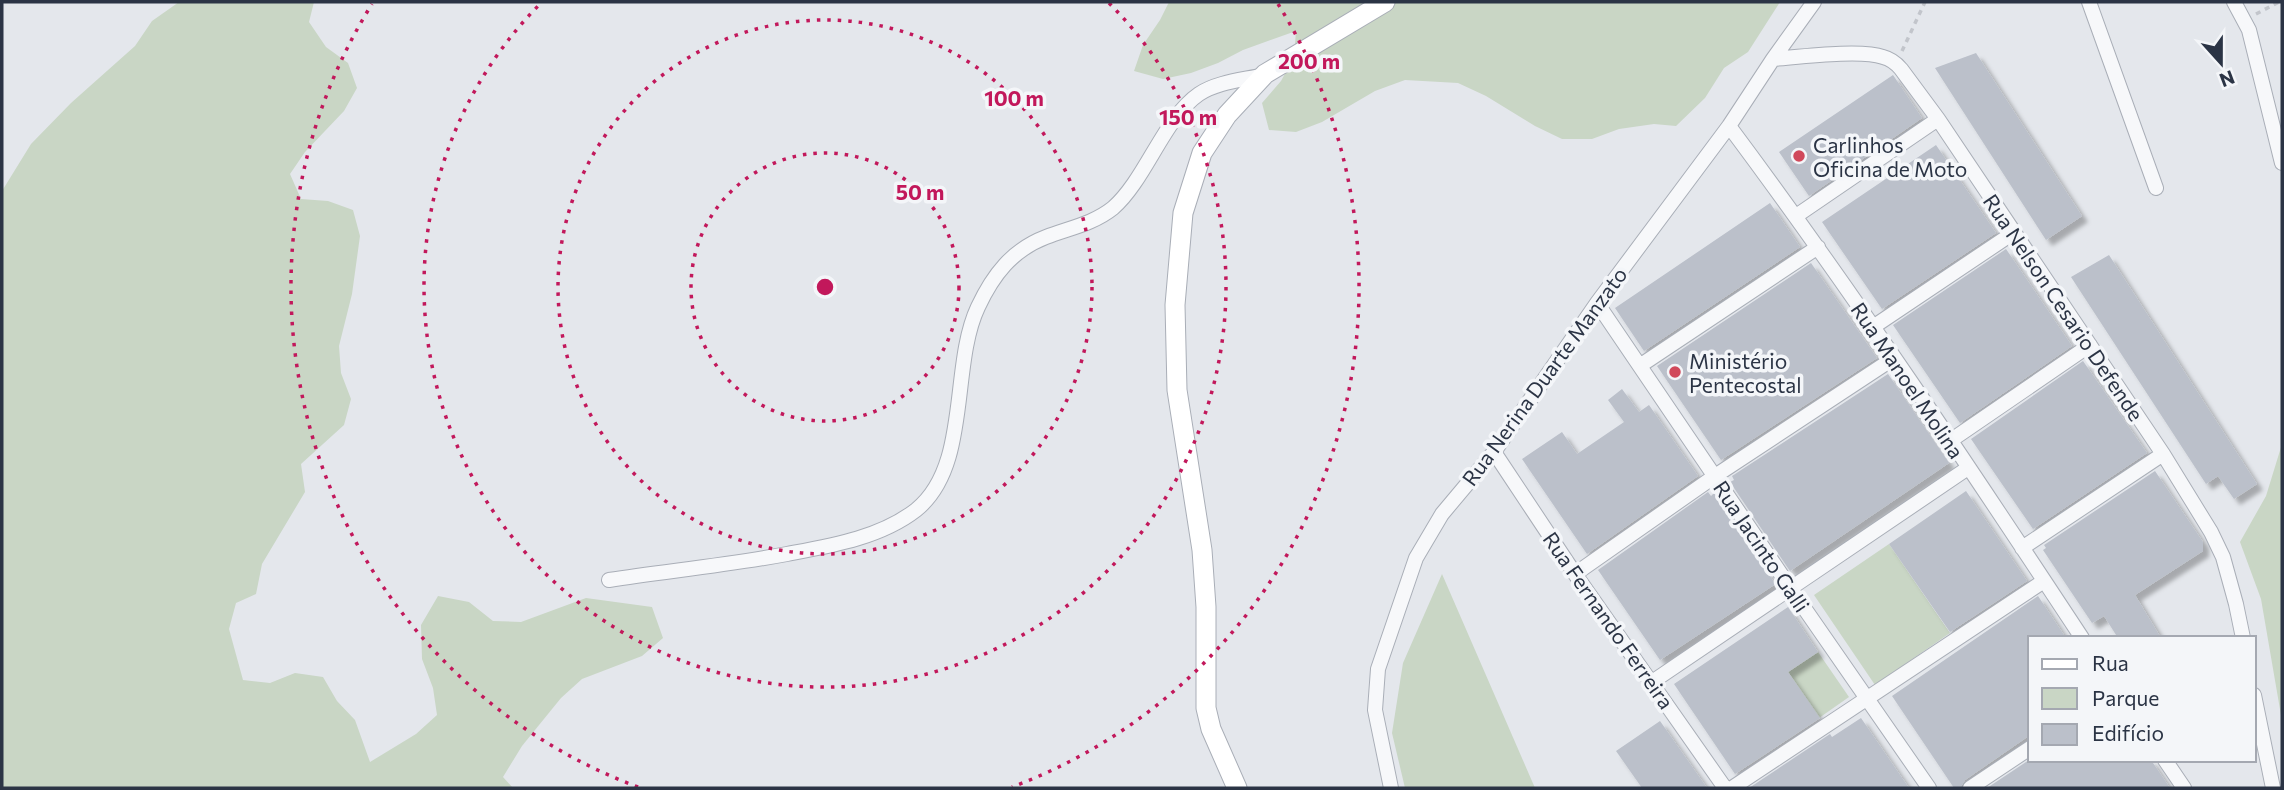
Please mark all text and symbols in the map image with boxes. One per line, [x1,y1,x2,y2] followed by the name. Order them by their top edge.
[2186,28,2256,98] north arrow
[1278,48,1340,73] text: 200 m
[2216,66,2238,93] text: N
[984,85,1044,110] text: 100 m
[1159,104,1217,129] text: 150 m
[1813,132,1967,181] place label: Carlinhos Oficina de Moto
[1791,148,1807,164] marker: Carlinhos Oficina de Moto
[896,179,944,204] text: 50 m
[1979,189,2149,425] street label: Rua Nelson Cesario Defende
[1456,262,1632,490] street label: Rua Nerina Duarte Manzato
[813,275,837,299] centre of rings
[1846,297,1970,463] street label: Rua Manoel Molina
[1689,348,1802,397] place label: Ministério Pentecostal
[1667,364,1683,380] marker: Ministério Pentecostal
[1709,476,1815,616] street label: Rua Jacinto Galli
[1538,527,1680,713] street label: Rua Fernando Ferreira
[2028,636,2256,762] legend
[2092,650,2129,675] text: Rua
[2092,685,2159,710] text: Parque
[2092,720,2164,745] text: Edifício

